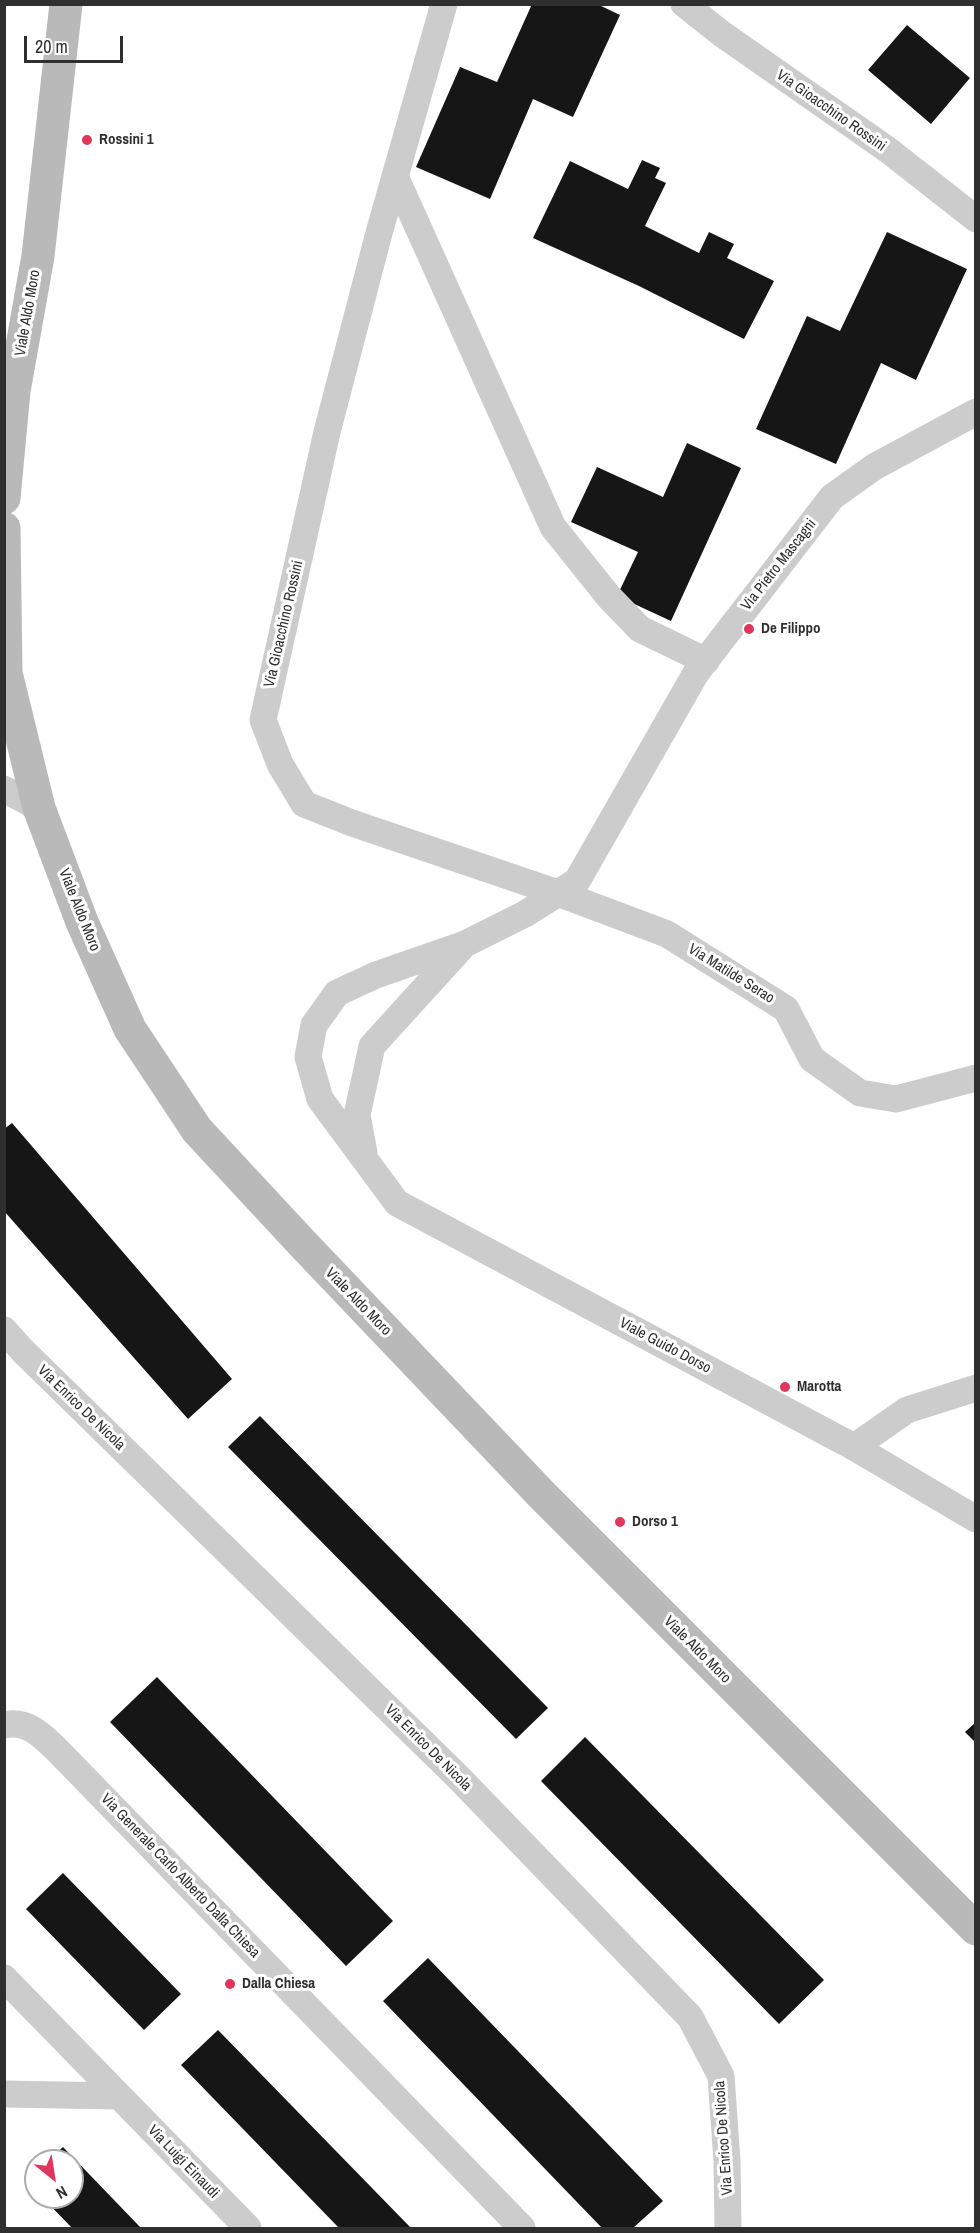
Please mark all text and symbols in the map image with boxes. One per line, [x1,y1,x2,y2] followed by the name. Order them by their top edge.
[27,24,126,62] scale bar
[35,34,68,59] text: 20 m
[773,66,889,156] street label: Via Gioacchino Rossini
[99,131,154,149] place label: Rossini 1
[80,133,94,147] marker: Rossini 1
[12,268,44,358] street label: Viale Aldo Moro
[738,516,820,614] street label: Via Pietro Mascagni
[261,559,307,689] street label: Via Gioacchino Rossini
[761,620,820,638] place label: De Filippo
[742,622,756,636] marker: De Filippo
[54,866,104,954] street label: Viale Aldo Moro
[685,940,777,1008] street label: Via Matilde Serao
[321,1264,395,1340] street label: Viale Aldo Moro
[616,1314,714,1378] street label: Viale Guido Dorso
[34,1362,128,1454] street label: Via Enrico De Nicola
[797,1378,841,1396] place label: Marotta
[778,1380,792,1394] marker: Marotta
[632,1513,678,1531] place label: Dorso 1
[613,1515,627,1529] marker: Dorso 1
[660,1613,734,1687] street label: Viale Aldo Moro
[381,1701,475,1795] street label: Via Enrico De Nicola
[97,1790,263,1962] street label: Via Generale Carlo Alberto Dalla Chiesa
[242,1975,315,1993] place label: Dalla Chiesa
[223,1977,237,1991] marker: Dalla Chiesa
[711,2080,737,2196] street label: Via Enrico De Nicola
[144,2122,222,2202] street label: Via Luigi Einaudi
[24,2149,84,2209] north arrow
[52,2181,72,2205] text: N

